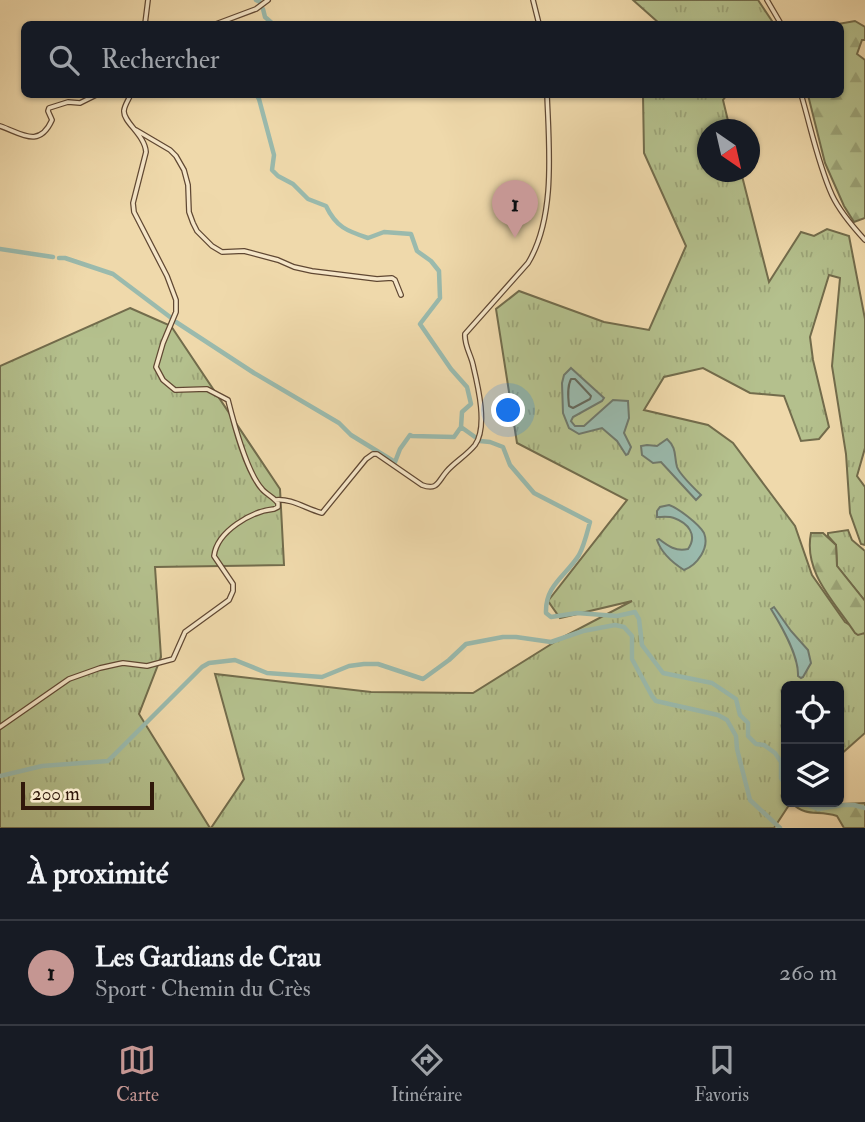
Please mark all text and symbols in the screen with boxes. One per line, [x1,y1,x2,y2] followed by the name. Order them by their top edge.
[21,21,844,98] search box
[45,41,83,79] icon: search
[101,44,220,76] text: Rechercher
[697,119,760,182] north arrow
[492,180,538,238] pin: 1
[491,393,525,427] your location
[781,681,844,807] map controls
[781,681,844,744] button: locate
[781,744,844,807] button: layers
[21,779,154,811] scale bar
[32,782,80,806] text: 200 m
[28,855,168,892] text: À proximité
[95,942,321,974] text: Les Gardians de Crau
[47,958,55,987] text: 1
[779,958,837,987] text: 260 m
[95,974,311,1003] text: Sport · Chemin du Crès
[116,1041,159,1107] tab: Carte
[391,1041,462,1107] tab: Itinéraire
[694,1041,749,1107] tab: Favoris

